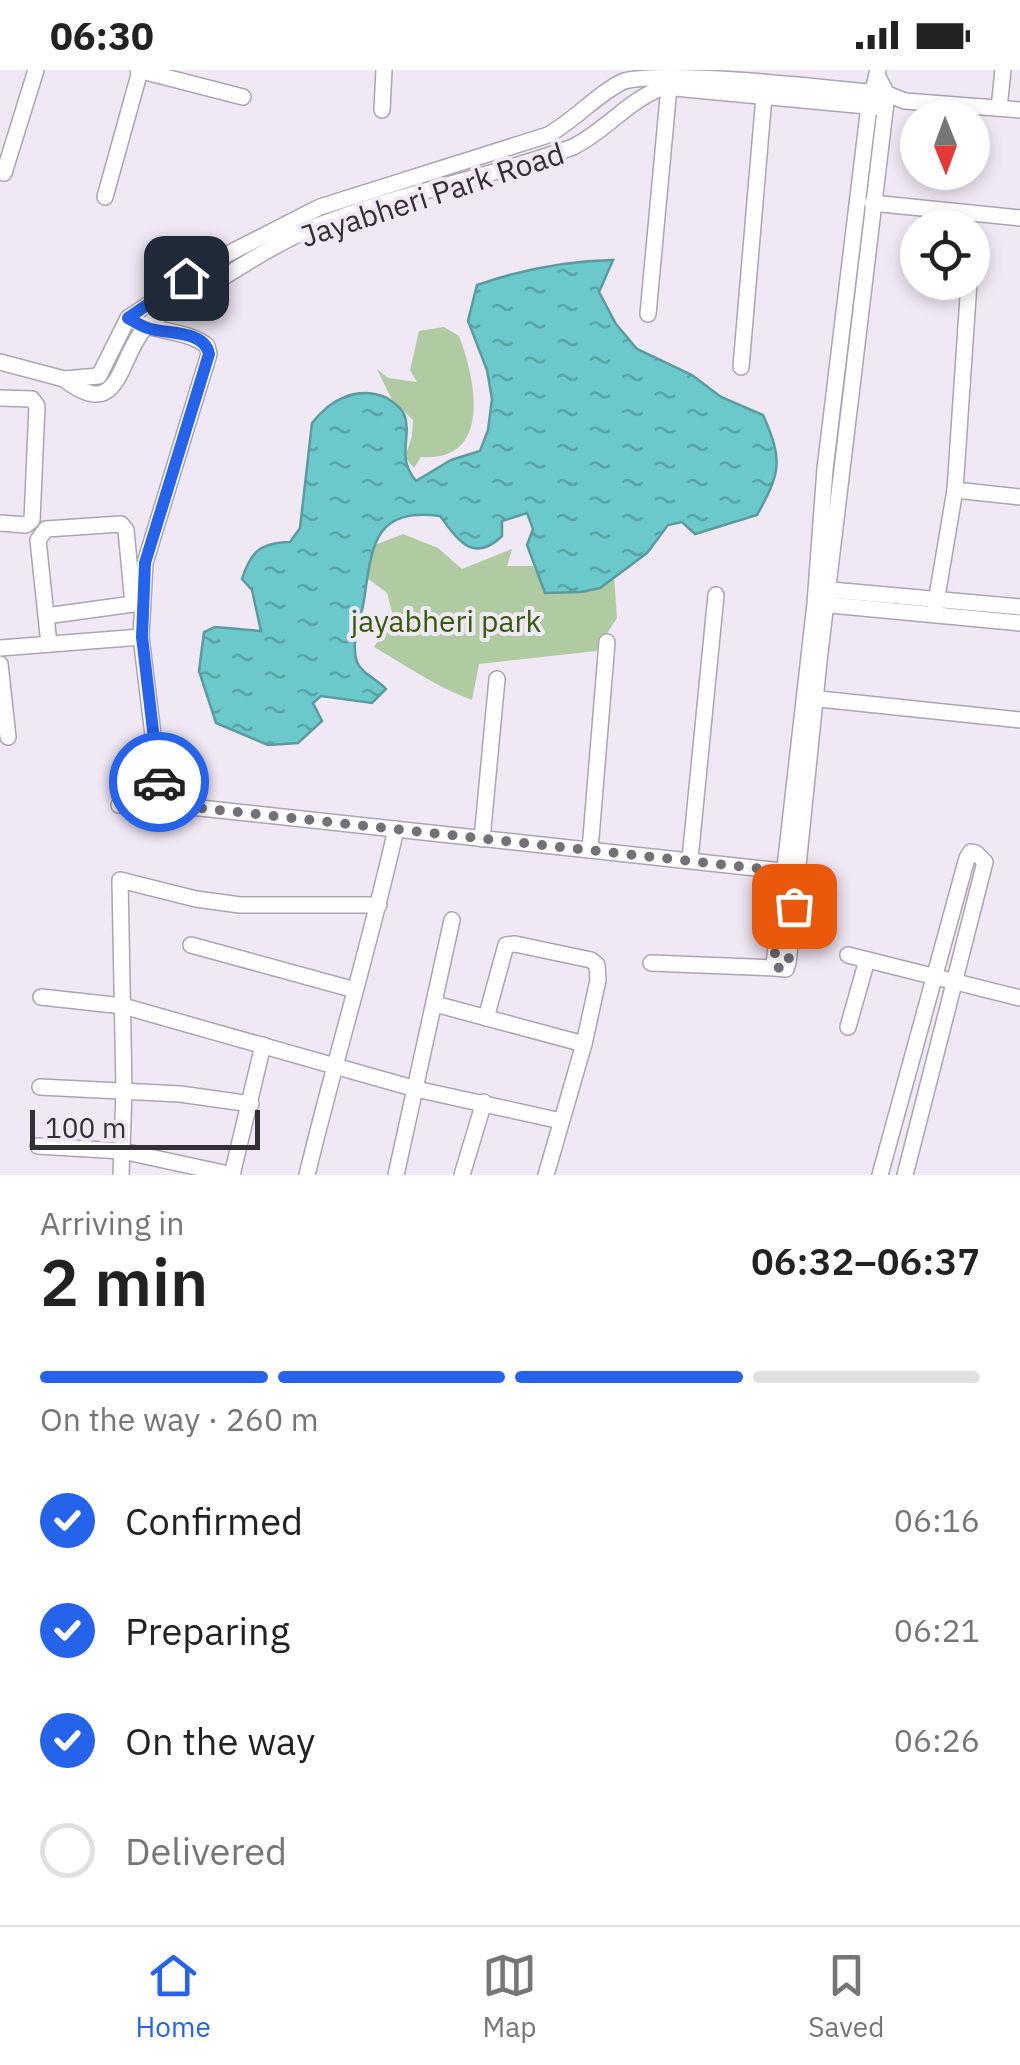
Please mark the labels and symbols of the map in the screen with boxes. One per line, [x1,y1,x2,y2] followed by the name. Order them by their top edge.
[900,100,990,190] north arrow
[295,133,569,255] street label: Jayabheri Park Road
[144,236,229,321] pin
[351,601,542,640] park label: jayabheri park
[109,732,209,832] courier
[752,864,837,949] pin
[30,1105,260,1150] scale bar

